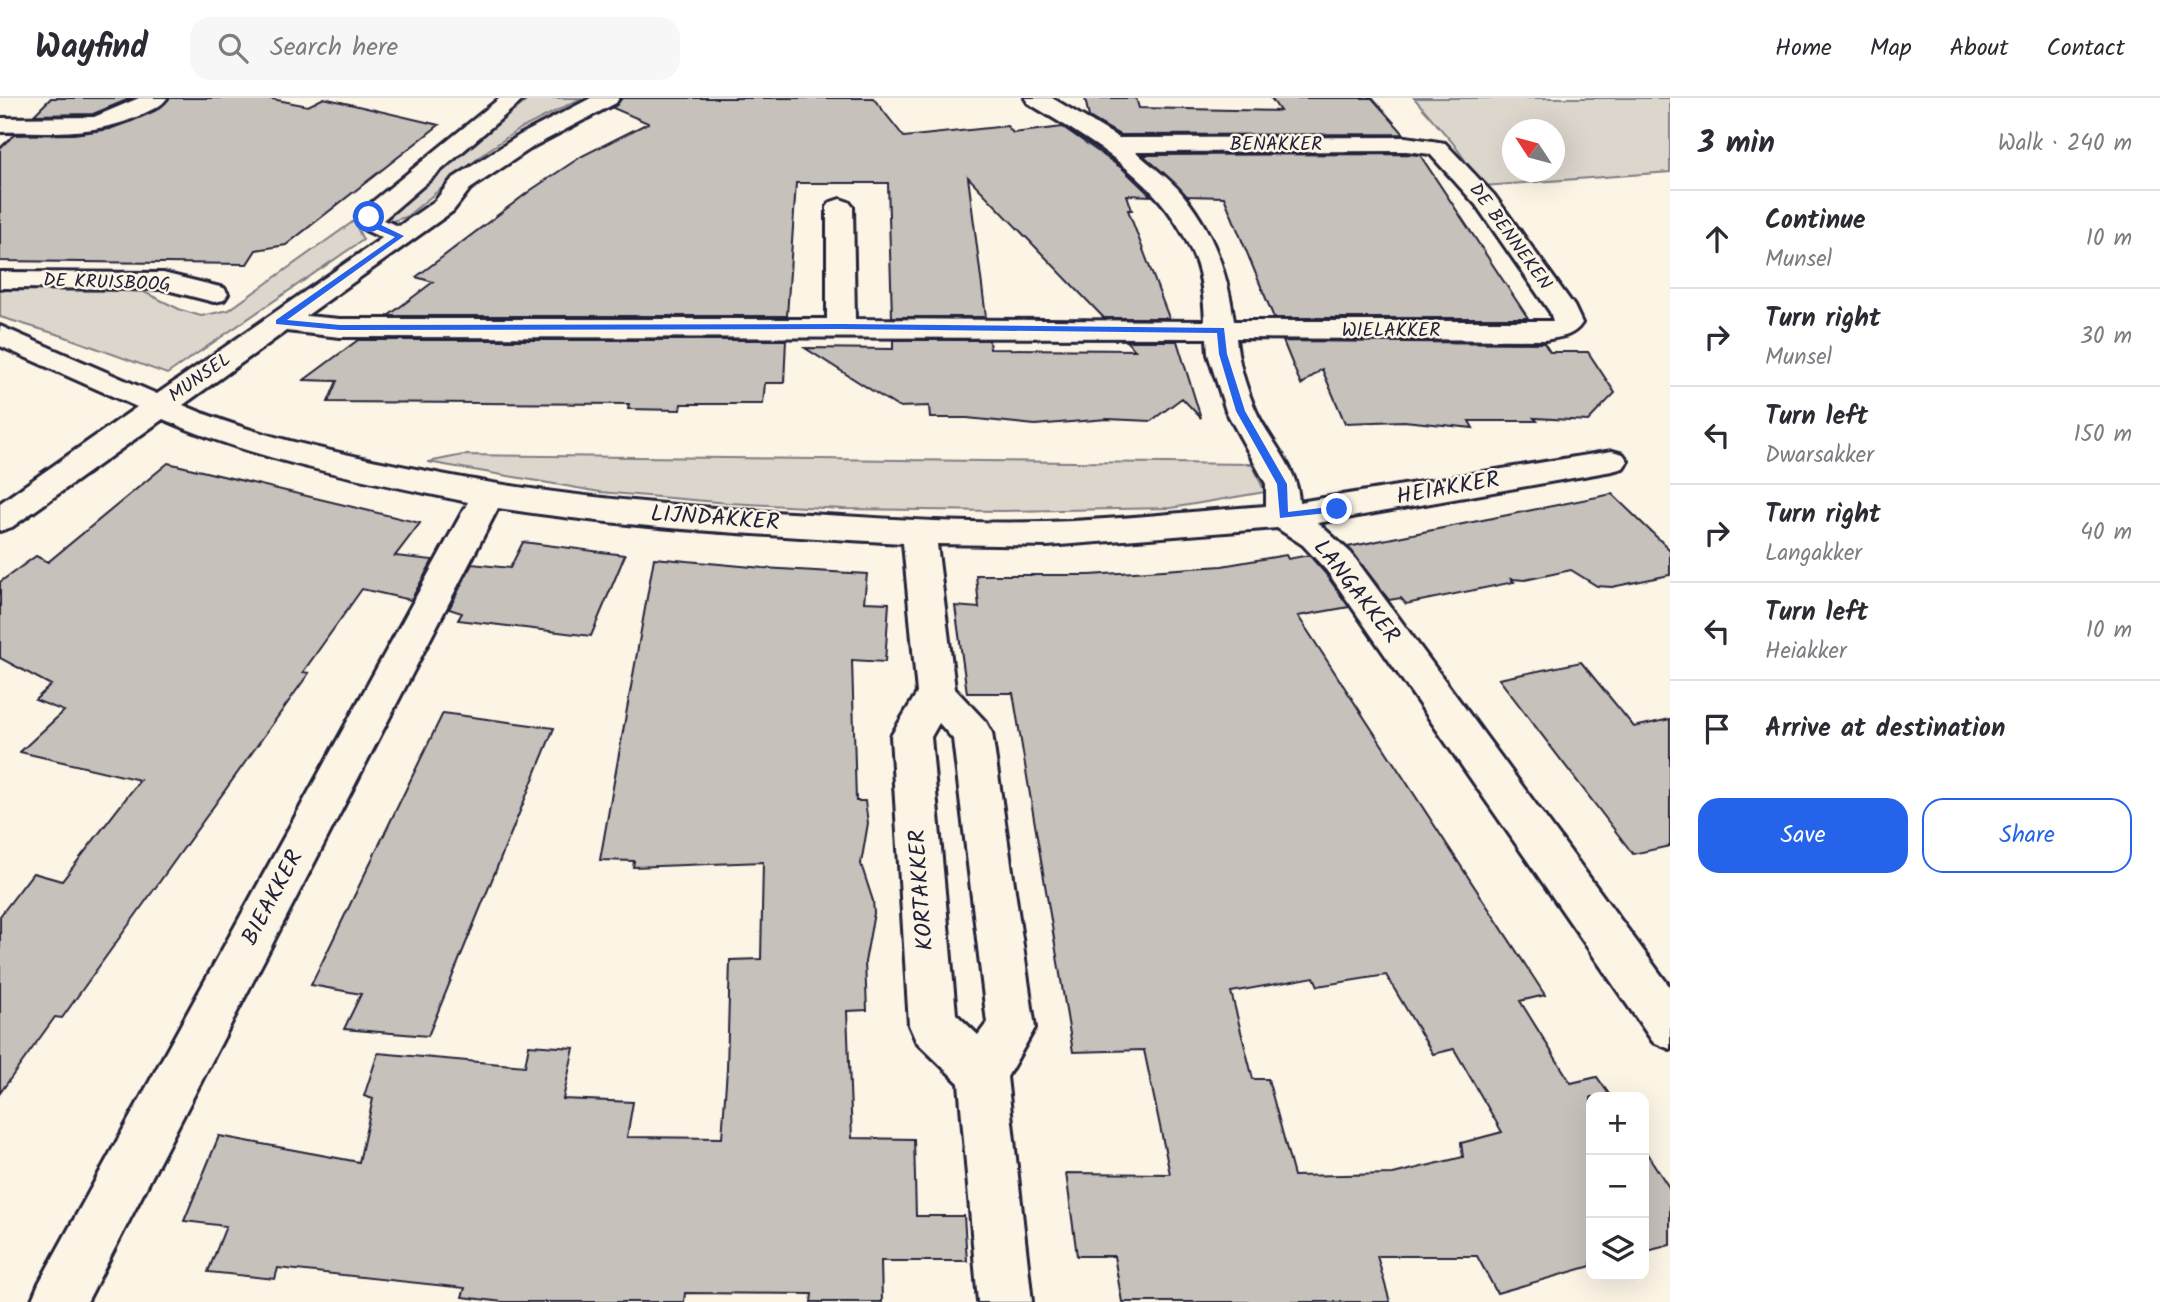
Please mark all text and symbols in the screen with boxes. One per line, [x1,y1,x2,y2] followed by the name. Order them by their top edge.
[190,17,680,80] search box
[35,22,148,75] text: Wayfind
[270,27,398,69] text: Search here
[214,29,252,67] icon: search
[1775,29,1832,68] text: Home
[1870,29,1912,68] text: Map
[1950,29,2008,68] text: About
[2046,29,2125,68] text: Contact
[1502,119,1565,182] north arrow
[1698,120,1775,168] text: 3 min
[1998,126,2132,162] text: Walk · 240 m
[1230,130,1322,160] street label: BENAKKER
[1461,177,1559,297] street label: DE BENNEKEN
[1765,200,1866,242] text: Continue
[353,201,384,232] route start
[1698,220,1736,258] icon: ahead
[2086,221,2132,257] text: 10 m
[1765,242,1832,278] text: Munsel
[43,266,171,300] street label: DE KRUISBOOG
[1765,298,1881,340] text: Turn right
[1342,316,1440,346] street label: WIELAKKER
[1698,318,1736,356] icon: right
[2080,319,2132,355] text: 30 m
[1765,340,1832,376] text: Munsel
[162,345,238,411] street label: MUNSEL
[1765,396,1868,438] text: Turn left
[1698,416,1736,454] icon: left
[2073,417,2132,453] text: 150 m
[1765,438,1874,474] text: Dwarsakker
[1394,462,1502,516] street label: HEIAKKER
[1321,493,1352,524] route end
[1765,494,1881,536] text: Turn right
[649,497,781,541] street label: LIJNDAKKER
[1698,514,1736,552] icon: right
[2080,515,2132,551] text: 40 m
[1304,532,1408,652] street label: LANGAKKER
[1765,536,1862,572] text: Langakker
[1765,592,1868,634] text: Turn left
[1698,612,1736,650] icon: left
[2086,613,2132,649] text: 10 m
[1765,634,1847,670] text: Heiakker
[1765,708,2005,750] text: Arrive at destination
[1698,710,1736,748] icon: arrive
[1698,798,1908,873] button: Save
[1922,798,2132,873] button: Share
[900,828,944,952] street label: KORTAKKER
[233,844,313,952] street label: BIEAKKER
[1586,1092,1649,1281] map controls
[1586,1092,1649,1155] button: +
[1586,1155,1649,1218] button: −
[1586,1218,1649,1281] button: layers

